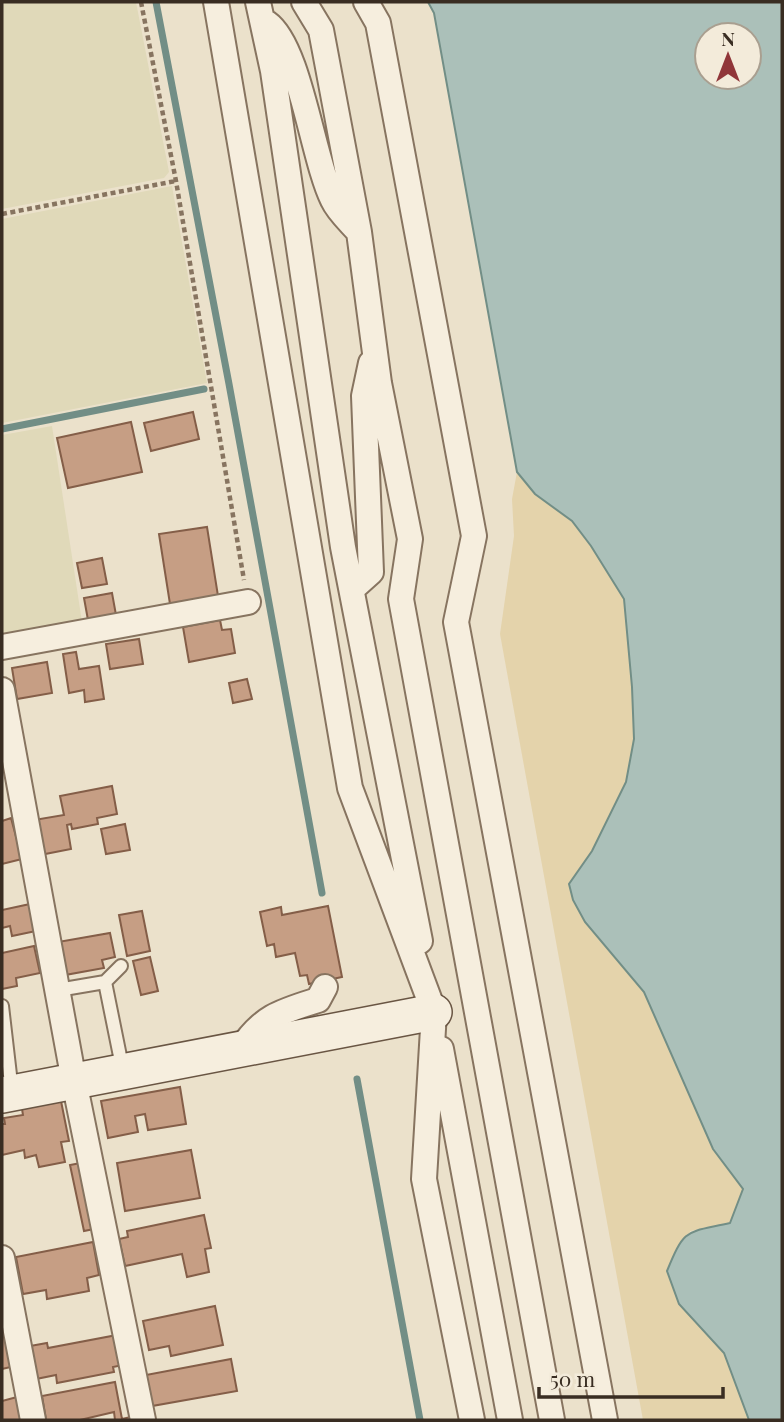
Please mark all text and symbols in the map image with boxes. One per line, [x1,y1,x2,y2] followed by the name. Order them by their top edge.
[693,21,763,91] north arrow
[721,25,735,51] text: N
[539,1356,723,1400] scale bar
[550,1364,596,1392] text: 50 m

